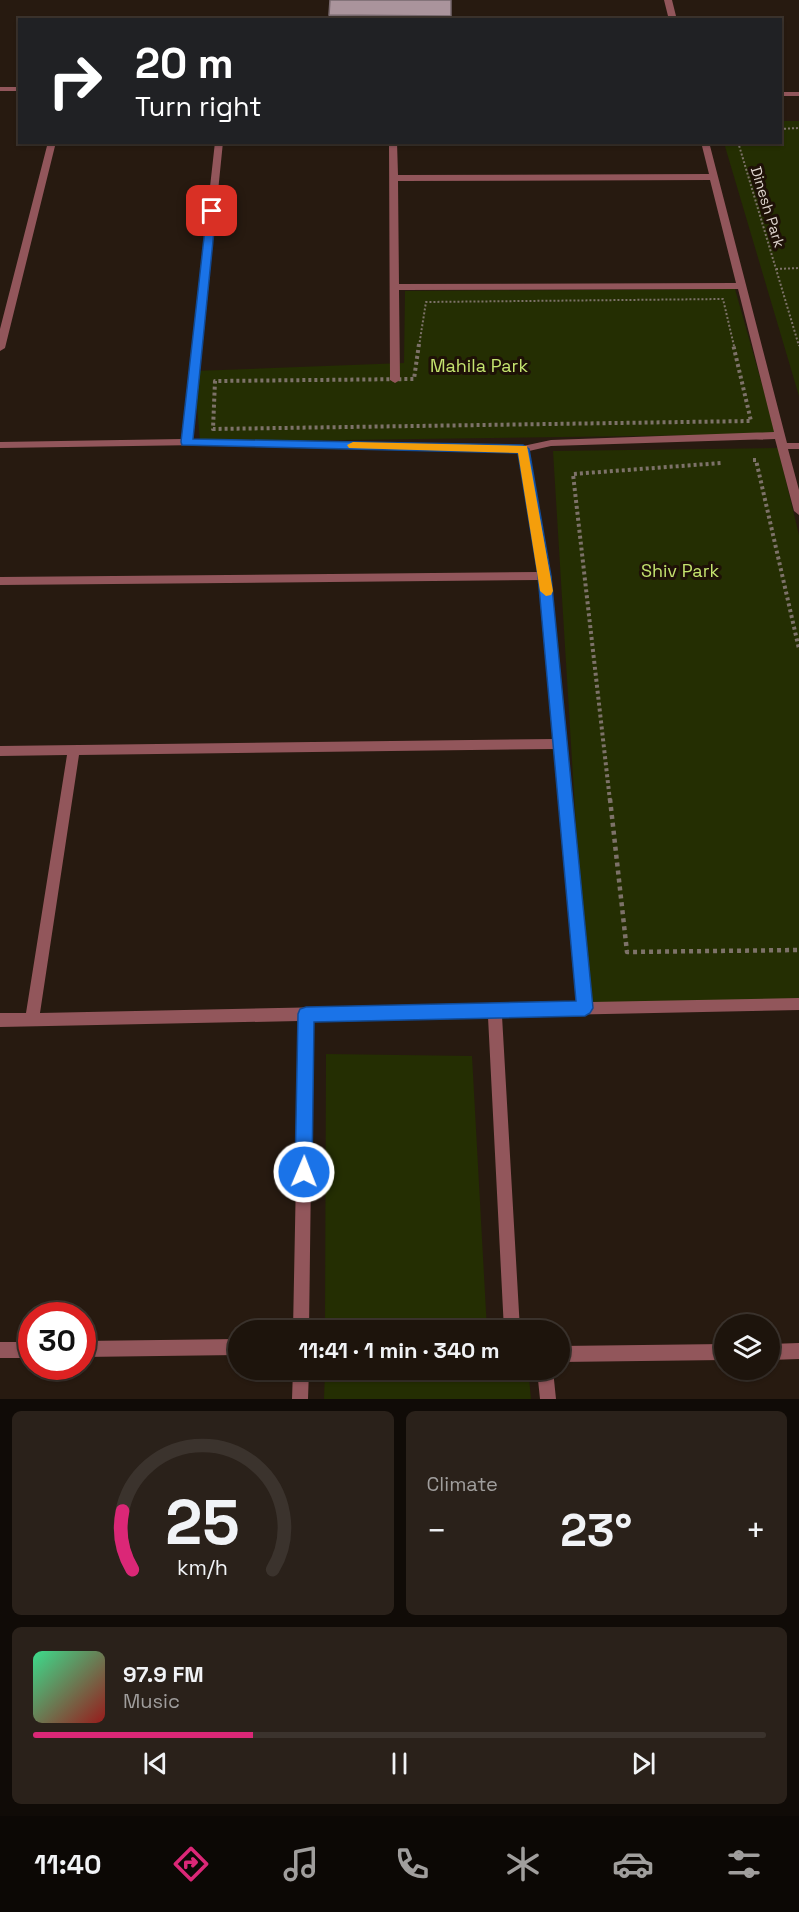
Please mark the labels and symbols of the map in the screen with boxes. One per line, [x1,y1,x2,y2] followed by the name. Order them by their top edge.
[747,164,789,250] street label: Dinesh Park
[186,185,237,236] pin
[430,354,528,377] park label: Mahila Park
[641,559,719,582] park label: Shiv Park
[272,1140,336,1204] position arrow
[18,1302,96,1380] speed limit sign: 30

